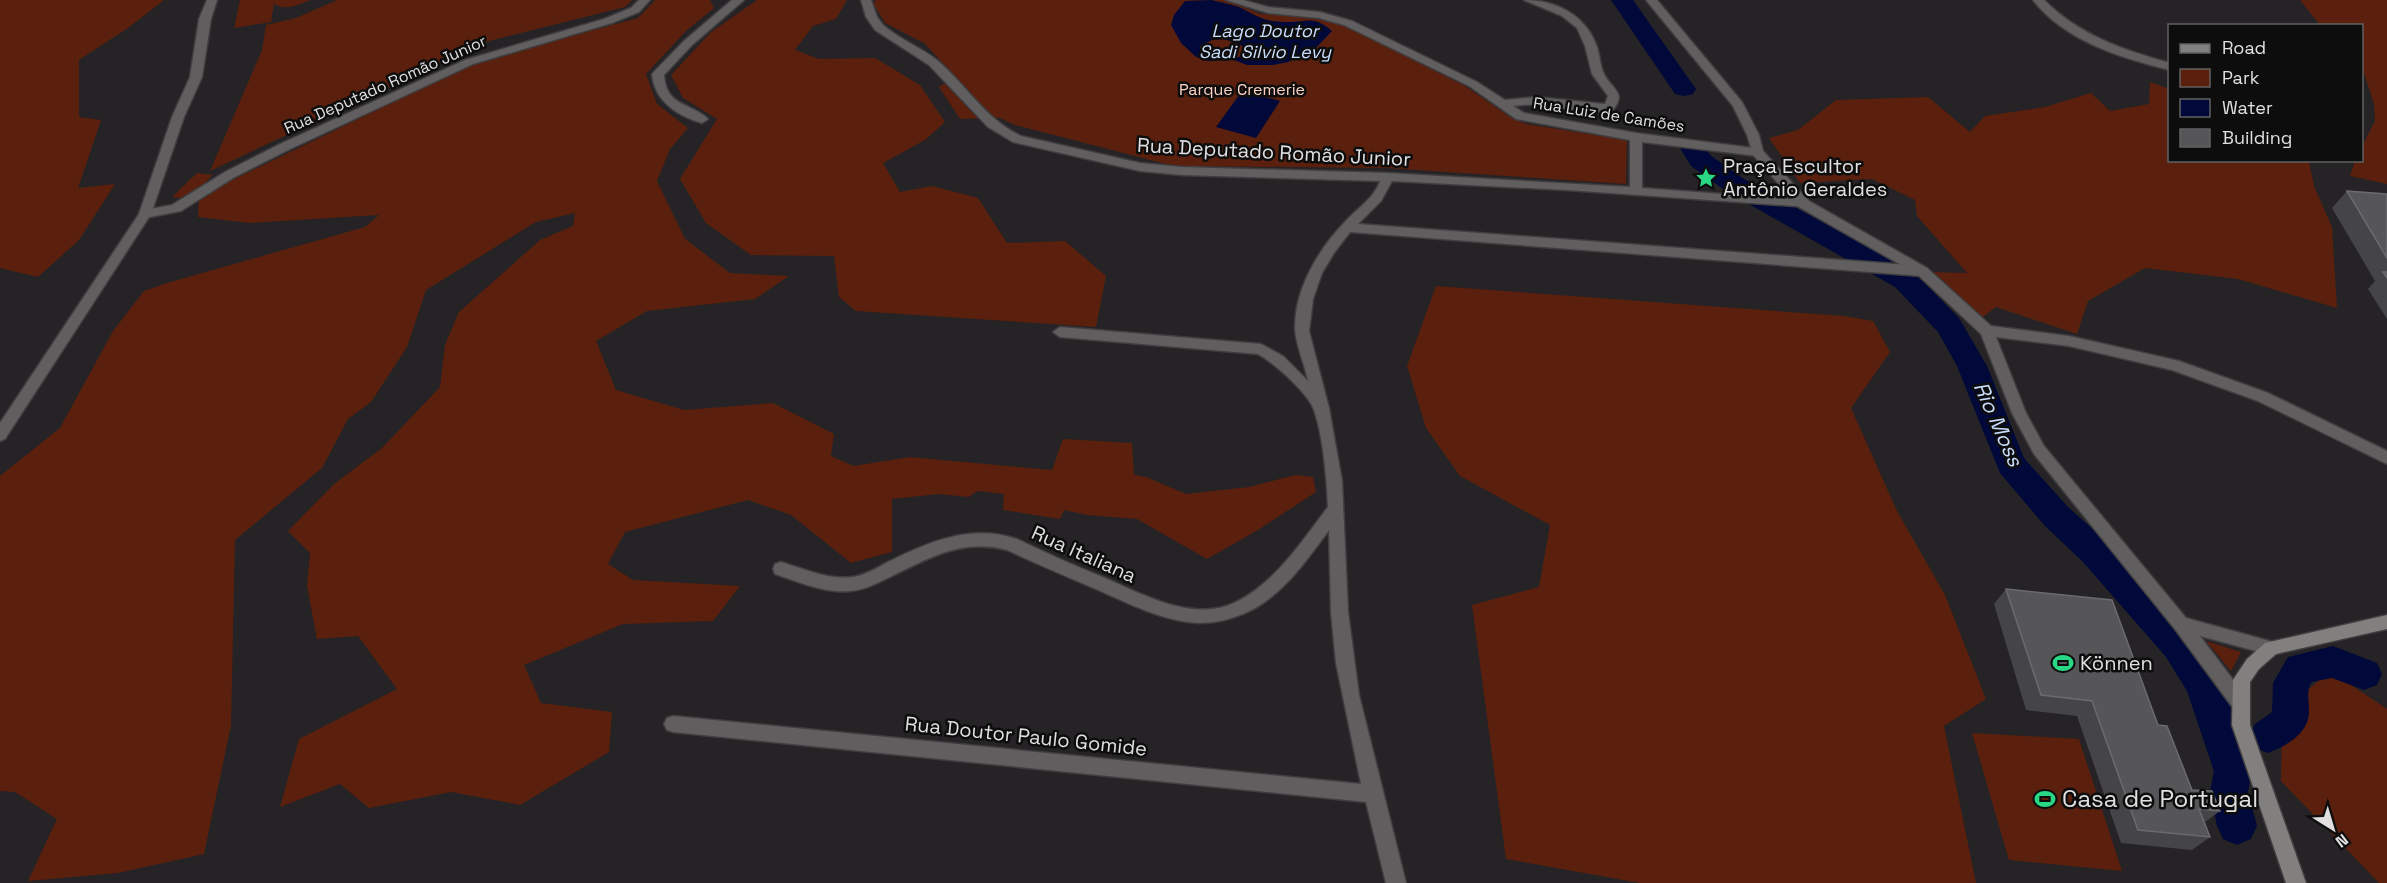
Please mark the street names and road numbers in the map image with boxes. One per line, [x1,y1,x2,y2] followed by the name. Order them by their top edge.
[281,30,490,139] street label: Rua Deputado Romão Junior
[1532,92,1686,137] street label: Rua Luiz de Camões
[1136,132,1412,172] street label: Rua Deputado Romão Junior
[1028,519,1140,589] street label: Rua Italiana
[904,710,1148,762] street label: Rua Doutor Paulo Gomide

